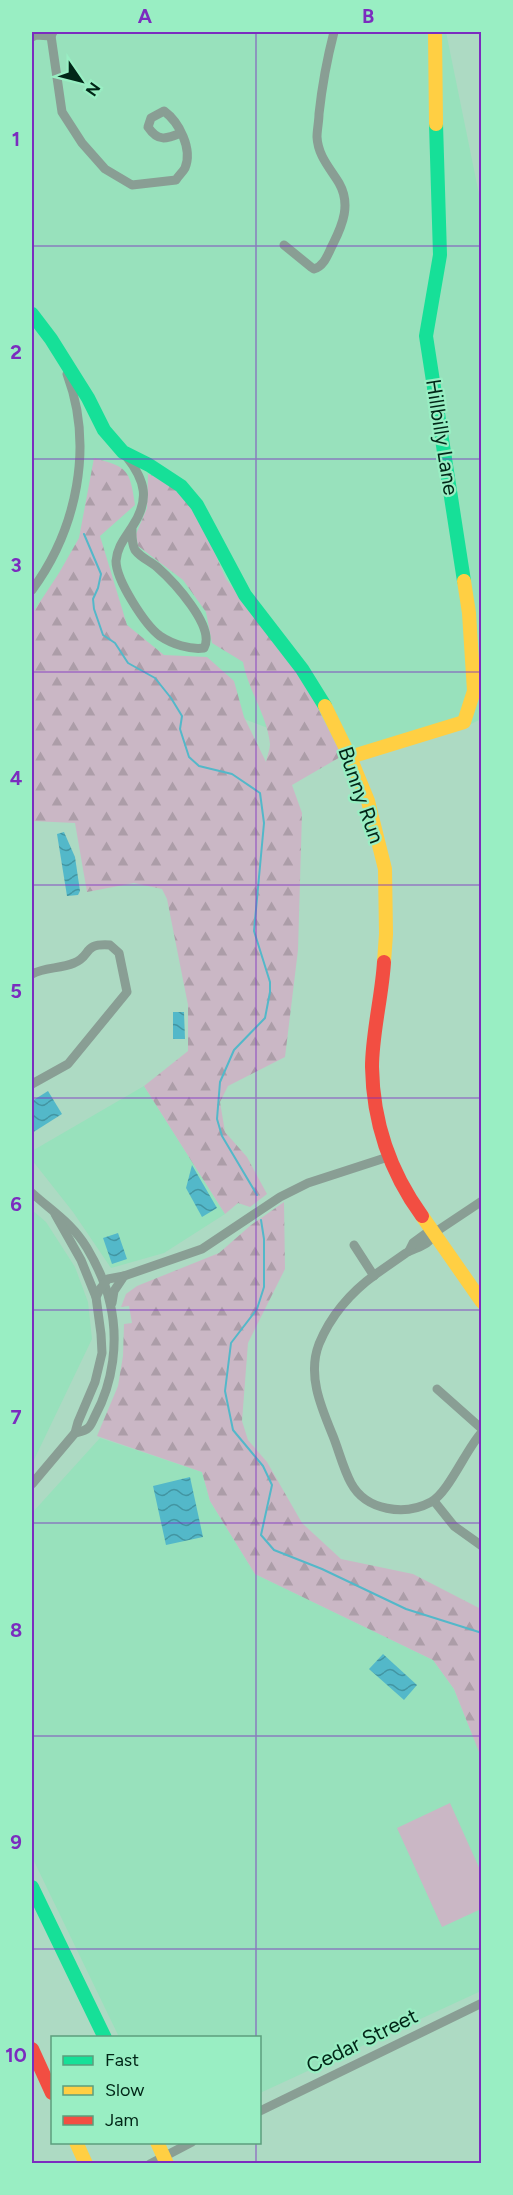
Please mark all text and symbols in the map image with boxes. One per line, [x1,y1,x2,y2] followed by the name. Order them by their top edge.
[138,4,153,28] text: A
[362,4,374,28] text: B
[51,51,111,111] north arrow
[82,79,104,100] text: N
[12,127,20,151] text: 1
[10,340,22,364] text: 2
[421,377,464,497] street label: Hillbilly Lane
[10,553,22,577] text: 3
[333,743,390,846] street label: Bunny Run
[10,766,23,790] text: 4
[10,979,22,1003] text: 5
[10,1192,22,1216] text: 6
[10,1405,22,1429] text: 7
[10,1618,22,1642] text: 8
[10,1830,22,1854] text: 9
[302,2003,422,2078] street label: Cedar Street
[51,2036,261,2144] legend
[5,2043,27,2067] text: 10
[105,2049,139,2071] text: Fast
[105,2079,144,2101] text: Slow
[105,2109,139,2131] text: Jam

